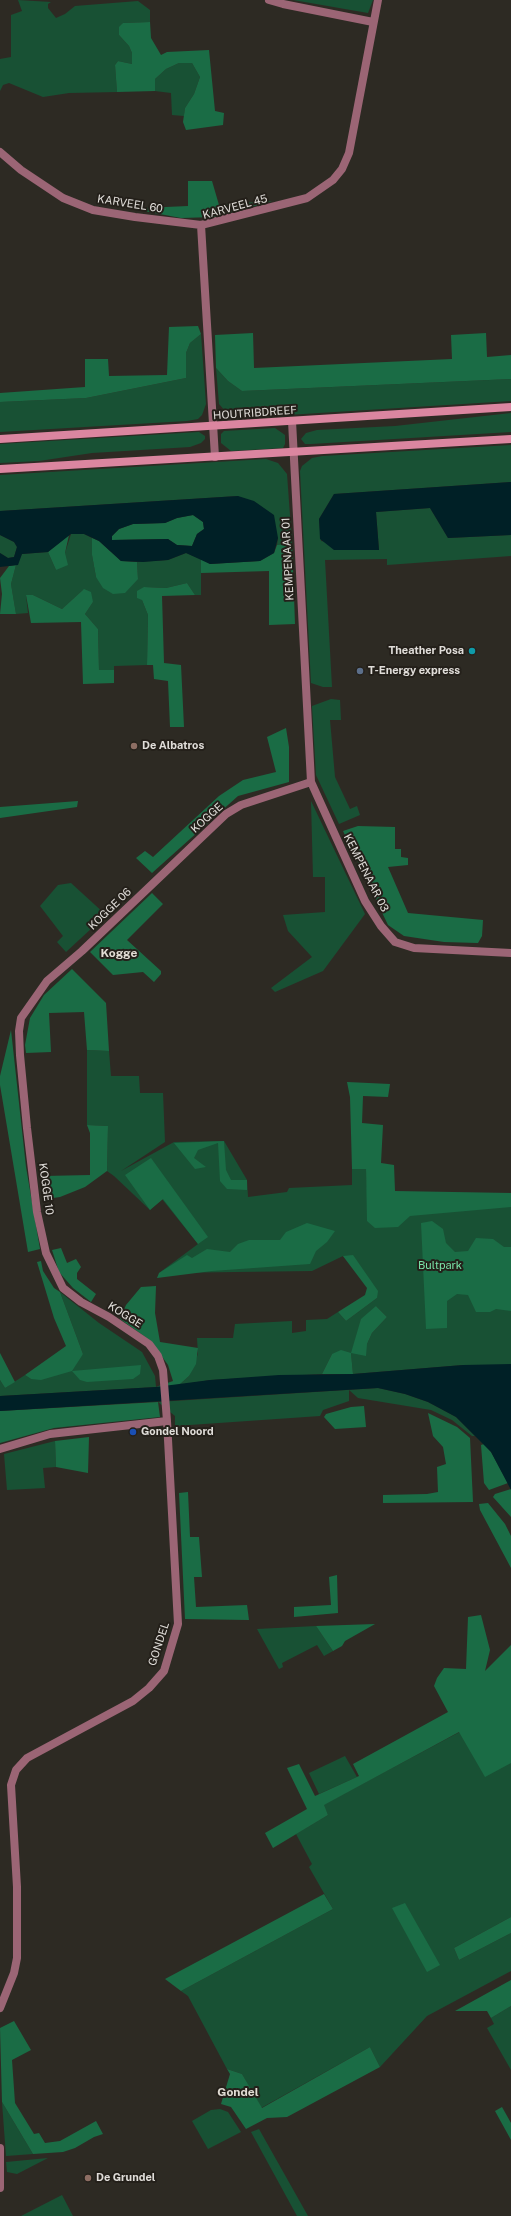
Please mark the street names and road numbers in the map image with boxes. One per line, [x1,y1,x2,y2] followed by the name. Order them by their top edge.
[96,192,164,216] street label: KARVEEL 60
[201,192,269,222] street label: KARVEEL 45
[213,403,297,423] street label: HOUTRIBDREEF
[279,517,297,601] street label: KEMPENAAR 01
[188,800,226,836] street label: KOGGE
[341,832,391,914] street label: KEMPENAAR 03
[86,885,134,933] street label: KOGGE 06
[36,1162,56,1216] street label: KOGGE 10
[105,1299,145,1331] street label: KOGGE
[146,1620,172,1668] street label: GONDEL

